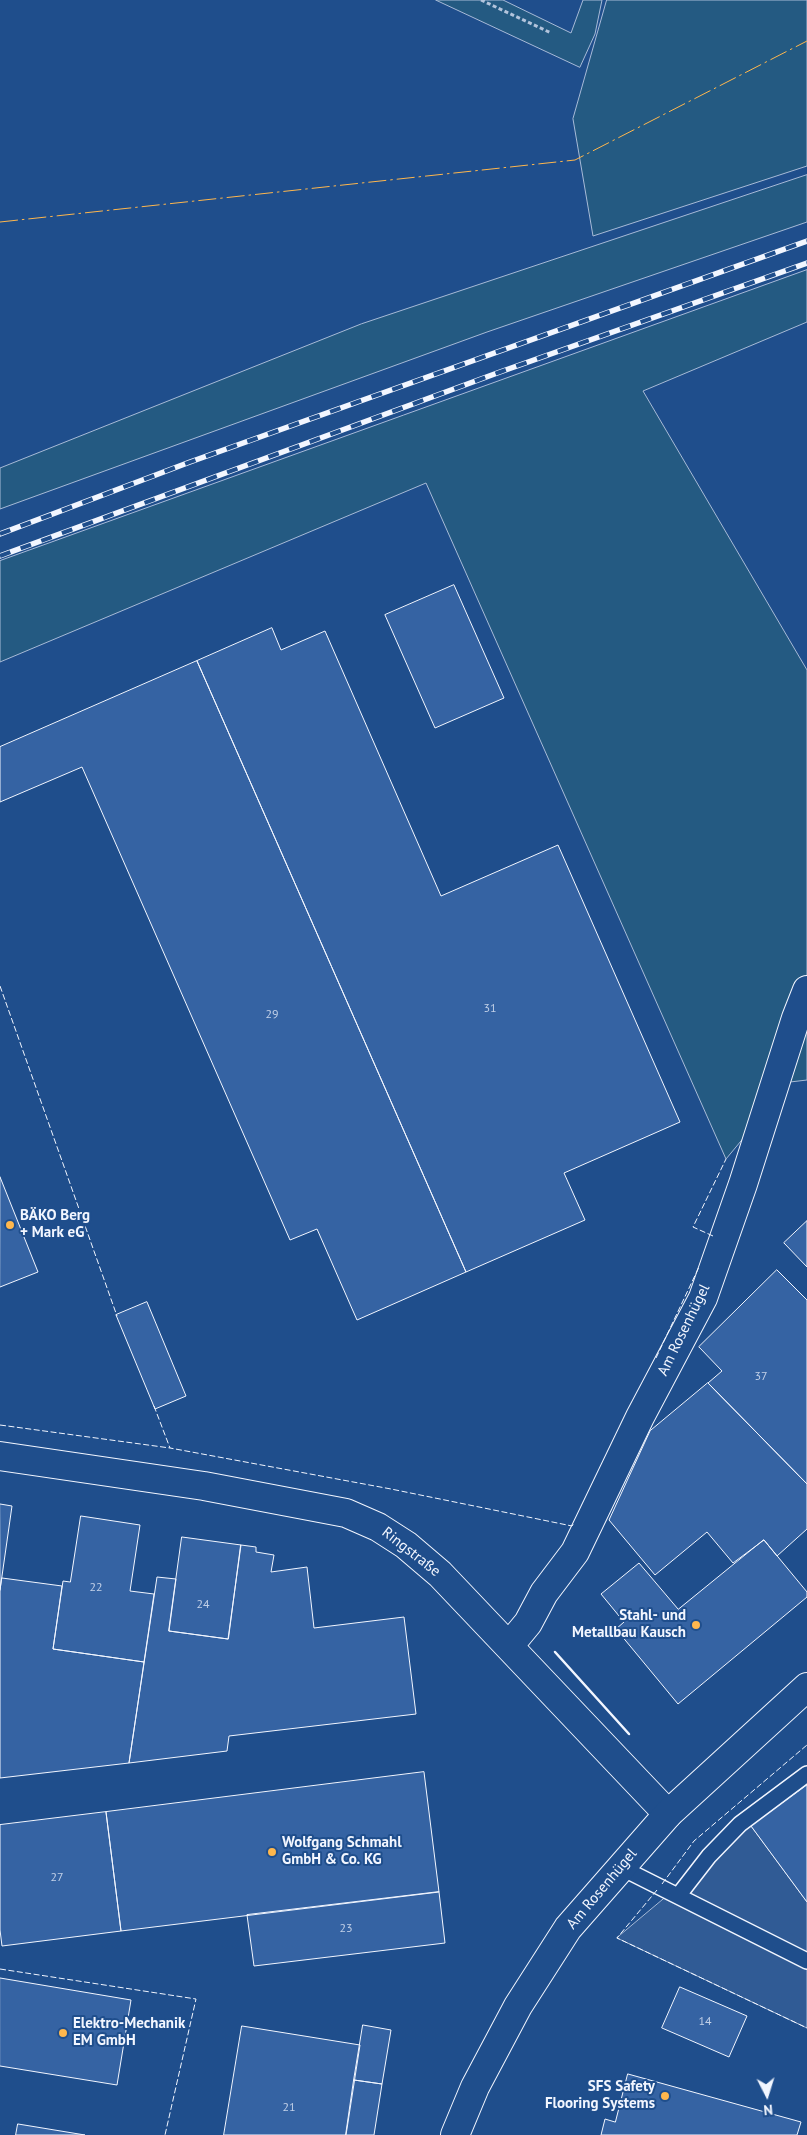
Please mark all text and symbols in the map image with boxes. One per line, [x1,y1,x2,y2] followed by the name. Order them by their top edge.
[483,1002,497,1016] house number: 31
[265,1008,279,1022] house number: 29
[20,1207,90,1242] place label: BÄKO Berg + Mark eG
[4,1219,16,1231] marker: BÄKO Berg + Mark eG
[654,1281,714,1379] street label: Am Rosenhügel
[754,1370,768,1384] house number: 37
[378,1523,444,1581] street label: Ringstraße
[89,1581,103,1595] house number: 22
[196,1598,210,1612] house number: 24
[572,1607,686,1642] place label: Stahl- und Metallbau Kausch
[690,1619,702,1631] marker: Stahl- und Metallbau Kausch
[282,1834,402,1869] place label: Wolfgang Schmahl GmbH & Co. KG
[563,1845,641,1933] street label: Am Rosenhügel
[266,1846,278,1858] marker: Wolfgang Schmahl GmbH & Co. KG
[50,1871,64,1885] house number: 27
[339,1922,353,1936] house number: 23
[73,2015,185,2050] place label: Elektro-Mechanik EM GmbH
[698,2015,712,2029] house number: 14
[57,2027,69,2039] marker: Elektro-Mechanik EM GmbH
[742,2070,792,2120] north arrow
[545,2078,655,2113] place label: SFS Safety Flooring Systems
[659,2090,671,2102] marker: SFS Safety Flooring Systems
[282,2101,296,2115] house number: 21
[763,2101,774,2119] text: N

